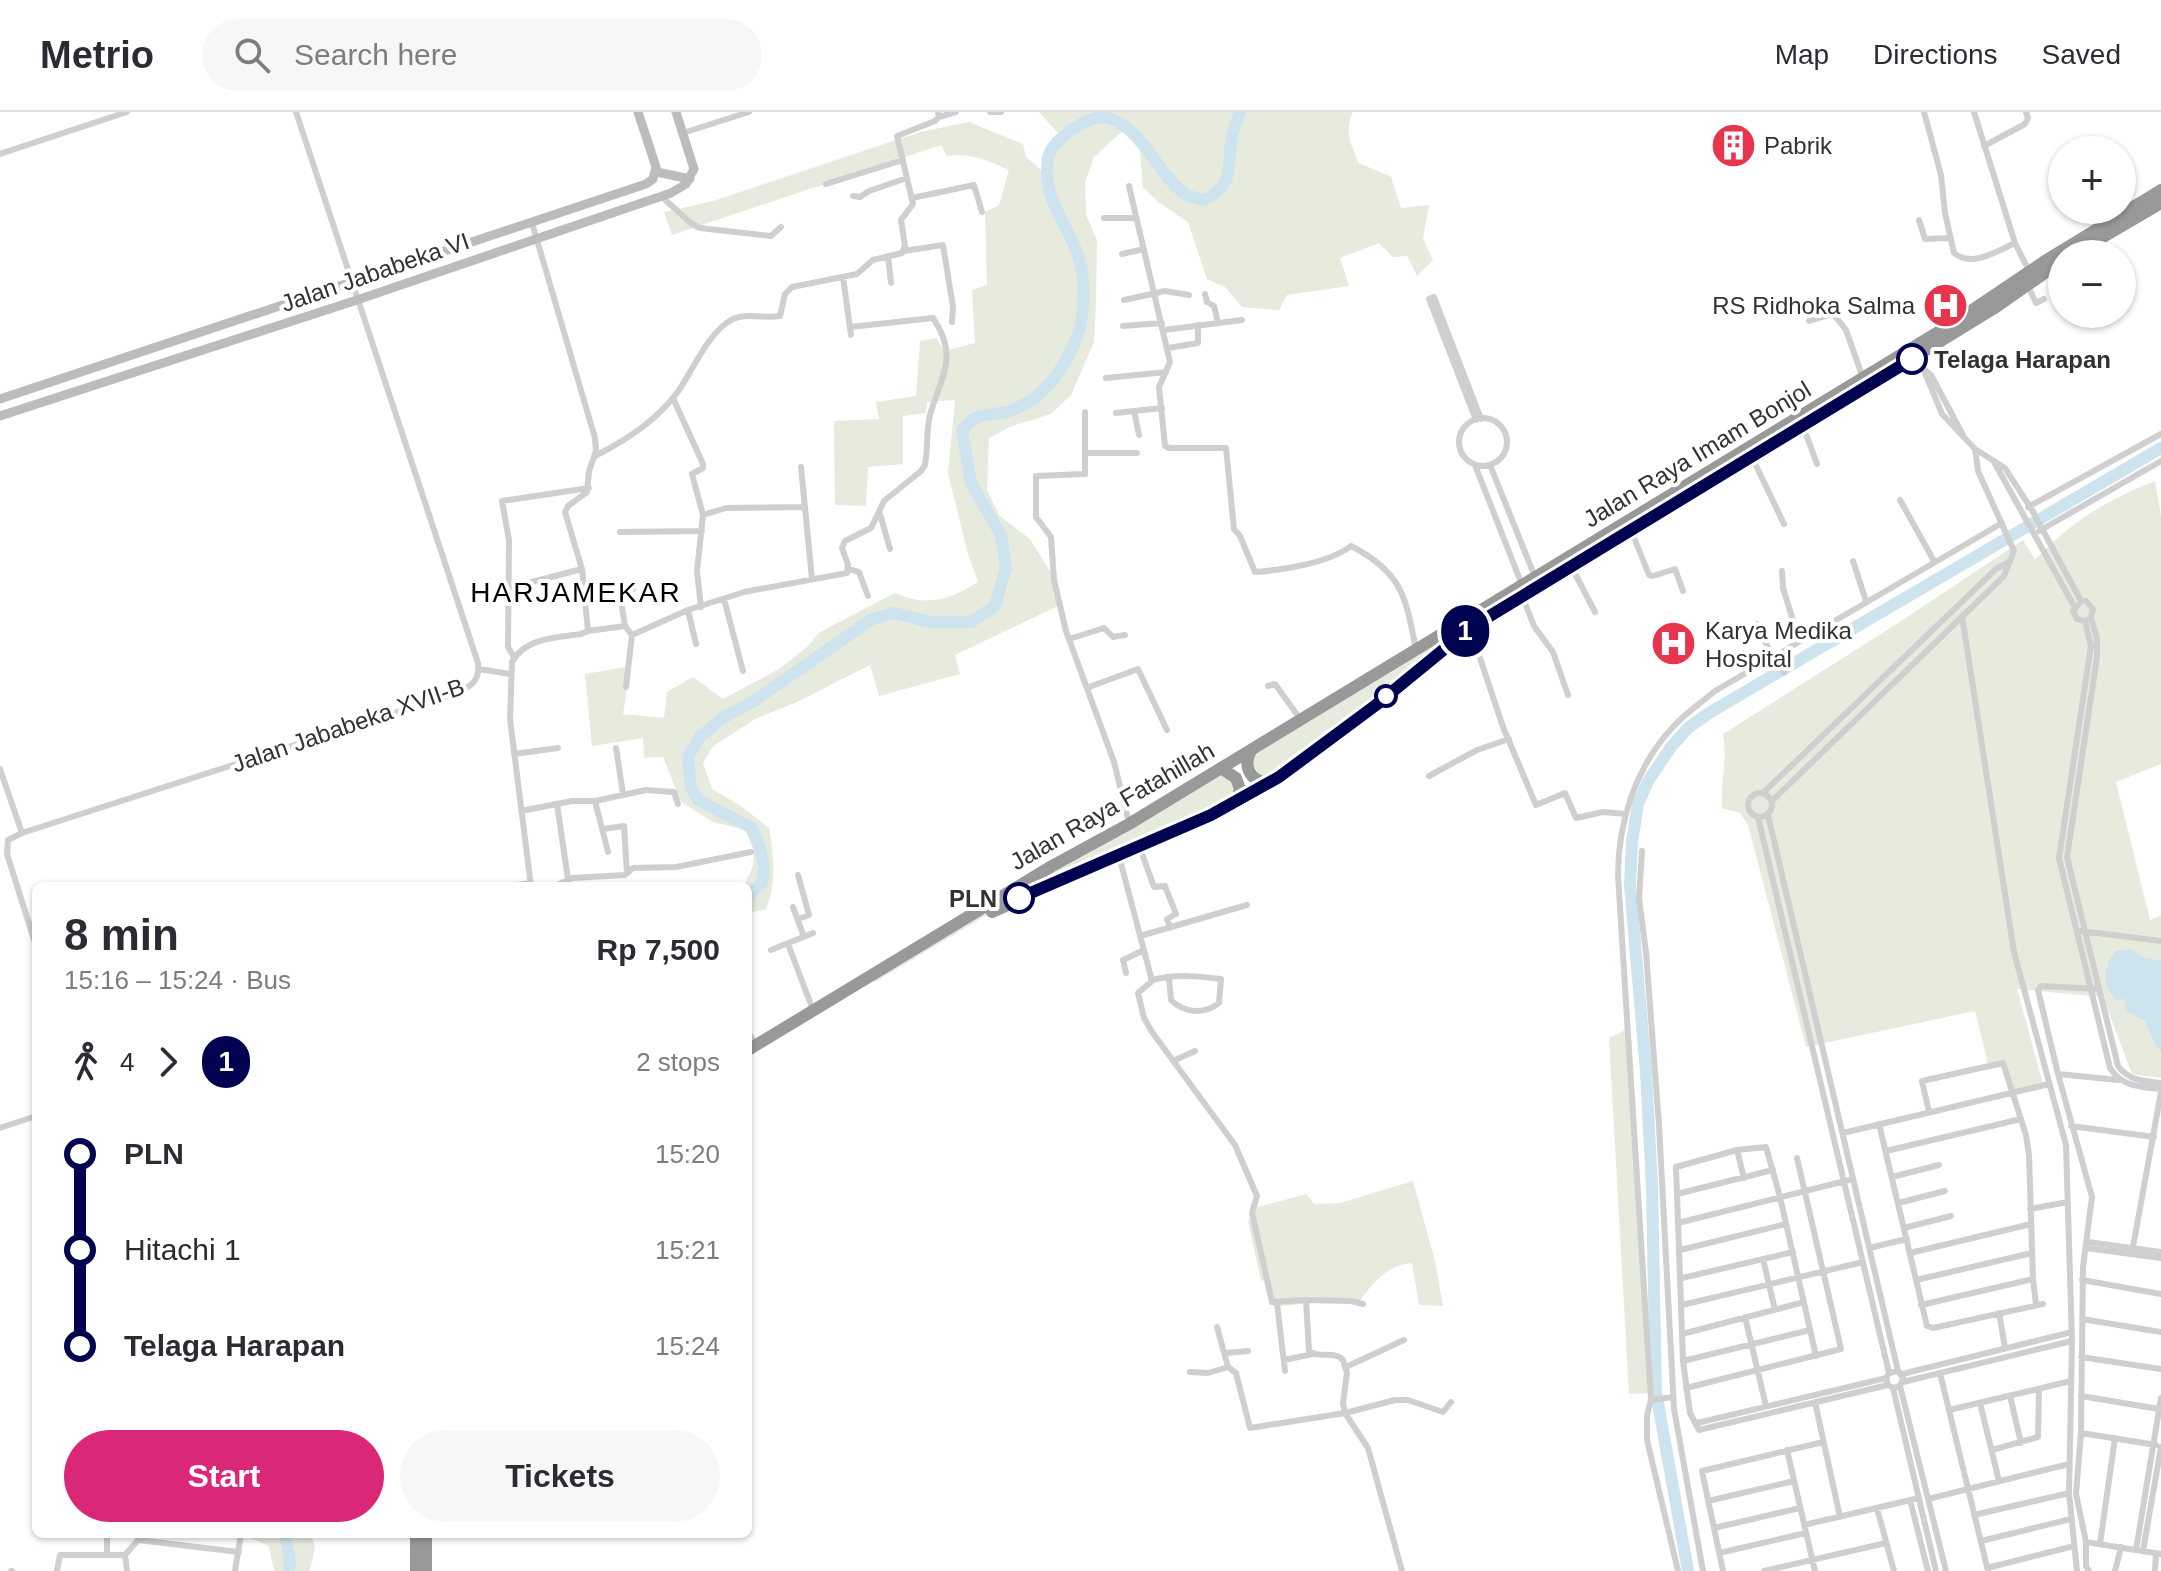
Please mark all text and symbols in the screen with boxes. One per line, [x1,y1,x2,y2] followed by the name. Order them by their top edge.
[202,19,762,91] search box
[230,33,274,77] icon: search
[40,34,154,76] text: Metrio
[294,38,457,71] text: Search here
[1775,39,1829,70] text: Map
[1873,39,1998,70] text: Directions
[2042,39,2121,70] text: Saved
[1709,121,1757,169] building icon: Pabrik
[1764,132,1833,159] place label: Pabrik
[2048,136,2136,328] map controls
[2048,136,2136,224] button: +
[277,227,473,317] street label: Jalan Jababeka VI
[2048,240,2136,328] button: −
[1922,281,1970,329] hospital icon: RS Ridhoka Salma
[1712,292,1916,319] place label: RS Ridhoka Salma
[1897,344,1927,374] marker: Telaga Harapan
[1934,346,2111,373] place label: Telaga Harapan
[1579,375,1815,533] street label: Jalan Raya Imam Bonjol
[470,577,682,608] district label: HARJAMEKAR
[1439,605,1491,657] line badge: 1
[1457,615,1473,646] text: 1
[1705,617,1852,672] place label: Karya Medika Hospital
[1650,620,1698,668] hospital icon: Karya Medika Hospital
[228,672,468,778] street label: Jalan Jababeka XVII-B
[1375,685,1397,707] unlabelled marker
[1005,737,1219,875] street label: Jalan Raya Fatahillah
[1004,883,1034,913] marker: PLN
[949,885,997,912] place label: PLN
[64,910,179,959] text: 8 min
[597,933,720,966] text: Rp 7,500
[64,965,291,995] text: 15:16 – 15:24 · Bus
[64,1040,108,1084] icon: walk
[146,1040,190,1084] icon: forward
[218,1046,234,1077] text: 1
[120,1047,134,1077] text: 4
[636,1047,720,1077] text: 2 stops
[124,1137,184,1170] text: PLN
[655,1139,720,1169] text: 15:20
[124,1233,241,1266] text: Hitachi 1
[655,1235,720,1265] text: 15:21
[124,1329,345,1362] text: Telaga Harapan
[655,1331,720,1361] text: 15:24
[64,1430,384,1522] button: Start
[400,1430,720,1522] button: Tickets

